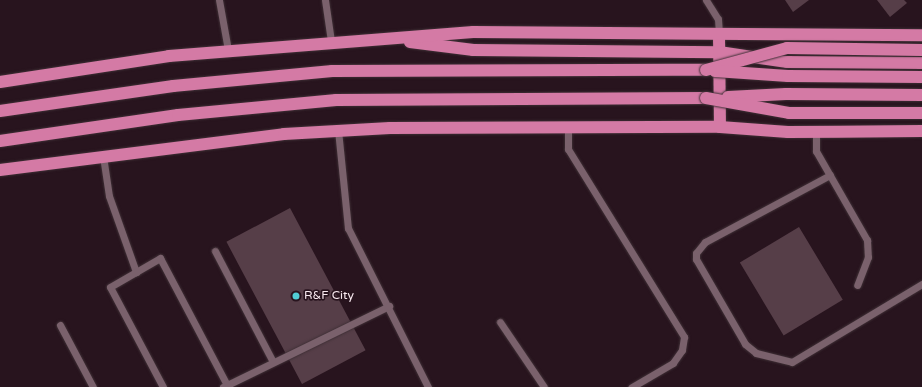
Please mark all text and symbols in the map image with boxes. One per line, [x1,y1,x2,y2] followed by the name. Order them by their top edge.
[304,289,354,303] place label: R&F City
[291,291,301,301] marker: R&F City

